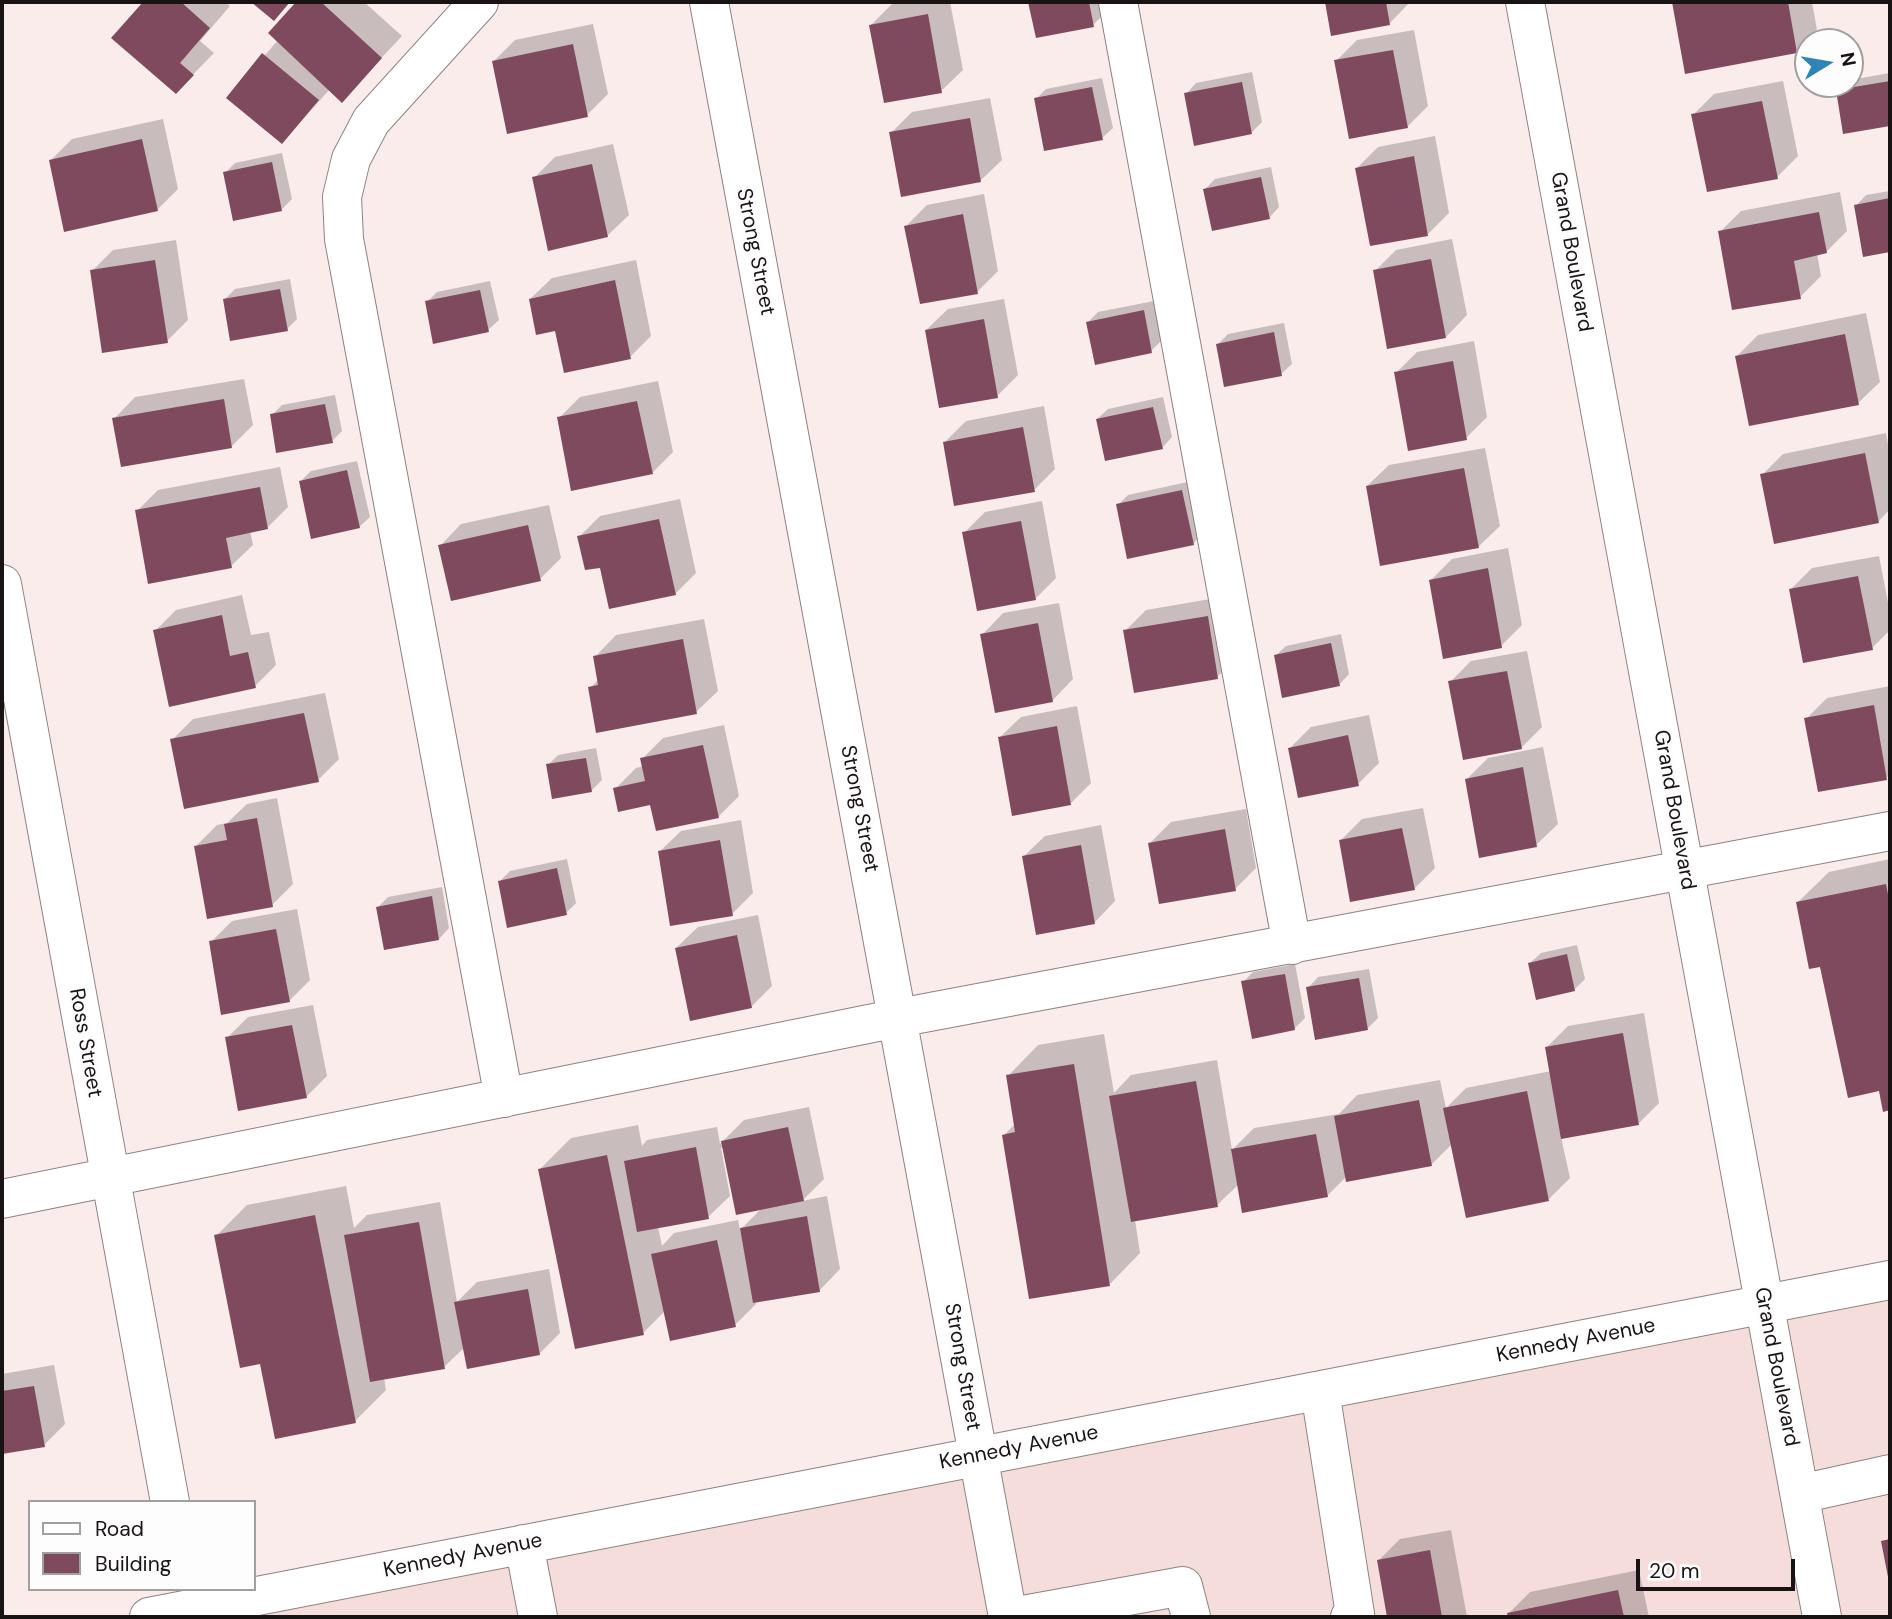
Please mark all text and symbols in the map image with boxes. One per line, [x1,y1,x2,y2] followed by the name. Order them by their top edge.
[1794,28,1864,98] north arrow
[1835,50,1862,68] text: N
[1545,170,1597,334] street label: Grand Boulevard
[730,186,780,318] street label: Strong Street
[1648,728,1700,892] street label: Grand Boulevard
[834,743,884,875] street label: Strong Street
[63,986,107,1100] street label: Ross Street
[1748,1285,1804,1449] street label: Grand Boulevard
[938,1301,986,1433] street label: Strong Street
[1494,1313,1658,1369] street label: Kennedy Avenue
[937,1420,1101,1476] street label: Kennedy Avenue
[28,1500,256,1591] legend
[95,1515,144,1543] text: Road
[381,1528,545,1584] street label: Kennedy Avenue
[1640,1546,1799,1590] scale bar
[95,1550,171,1578] text: Building
[1649,1557,1700,1585] text: 20 m

